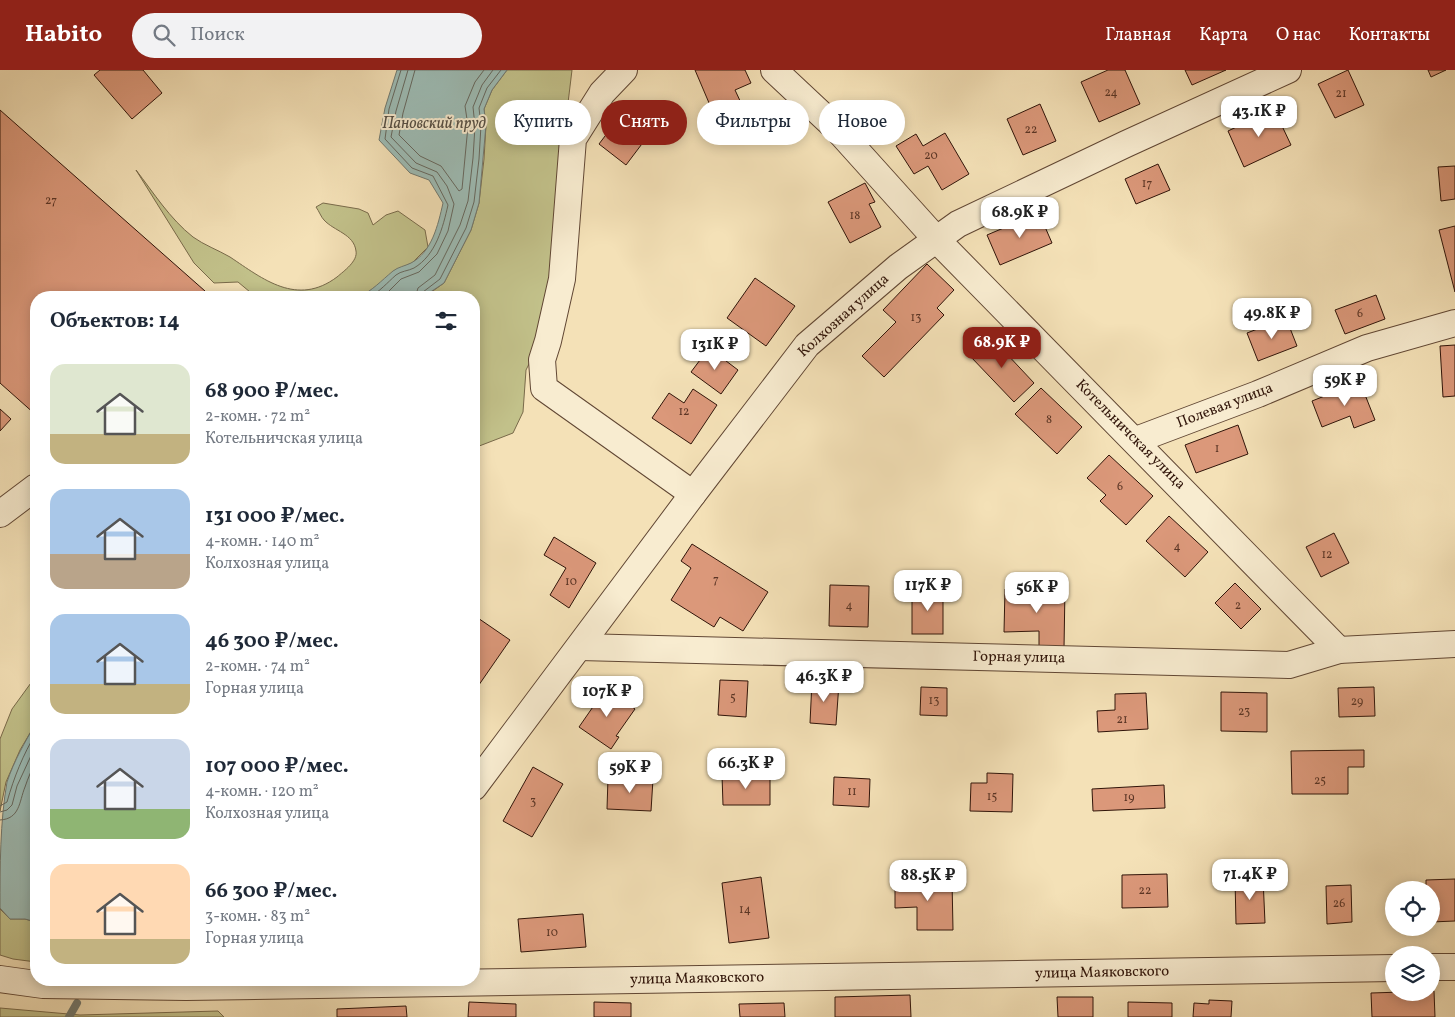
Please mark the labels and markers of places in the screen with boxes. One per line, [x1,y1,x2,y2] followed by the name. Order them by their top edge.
[1213,96,1305,138] pin: 43.1K ₽
[974,196,1066,239] pin: 68.9K ₽
[1226,298,1318,340] pin: 49.8K ₽
[956,326,1048,369] pin: 68.9K ₽
[674,328,756,371] pin: 131K ₽
[1310,364,1380,407] pin: 59K ₽
[887,570,969,612] pin: 117K ₽
[1002,572,1072,614] pin: 56K ₽
[778,660,870,703] pin: 46.3K ₽
[566,676,648,718] pin: 107K ₽
[700,748,792,790] pin: 66.3K ₽
[595,752,665,794] pin: 59K ₽
[1204,858,1296,901] pin: 71.4K ₽
[882,860,974,902] pin: 88.5K ₽

